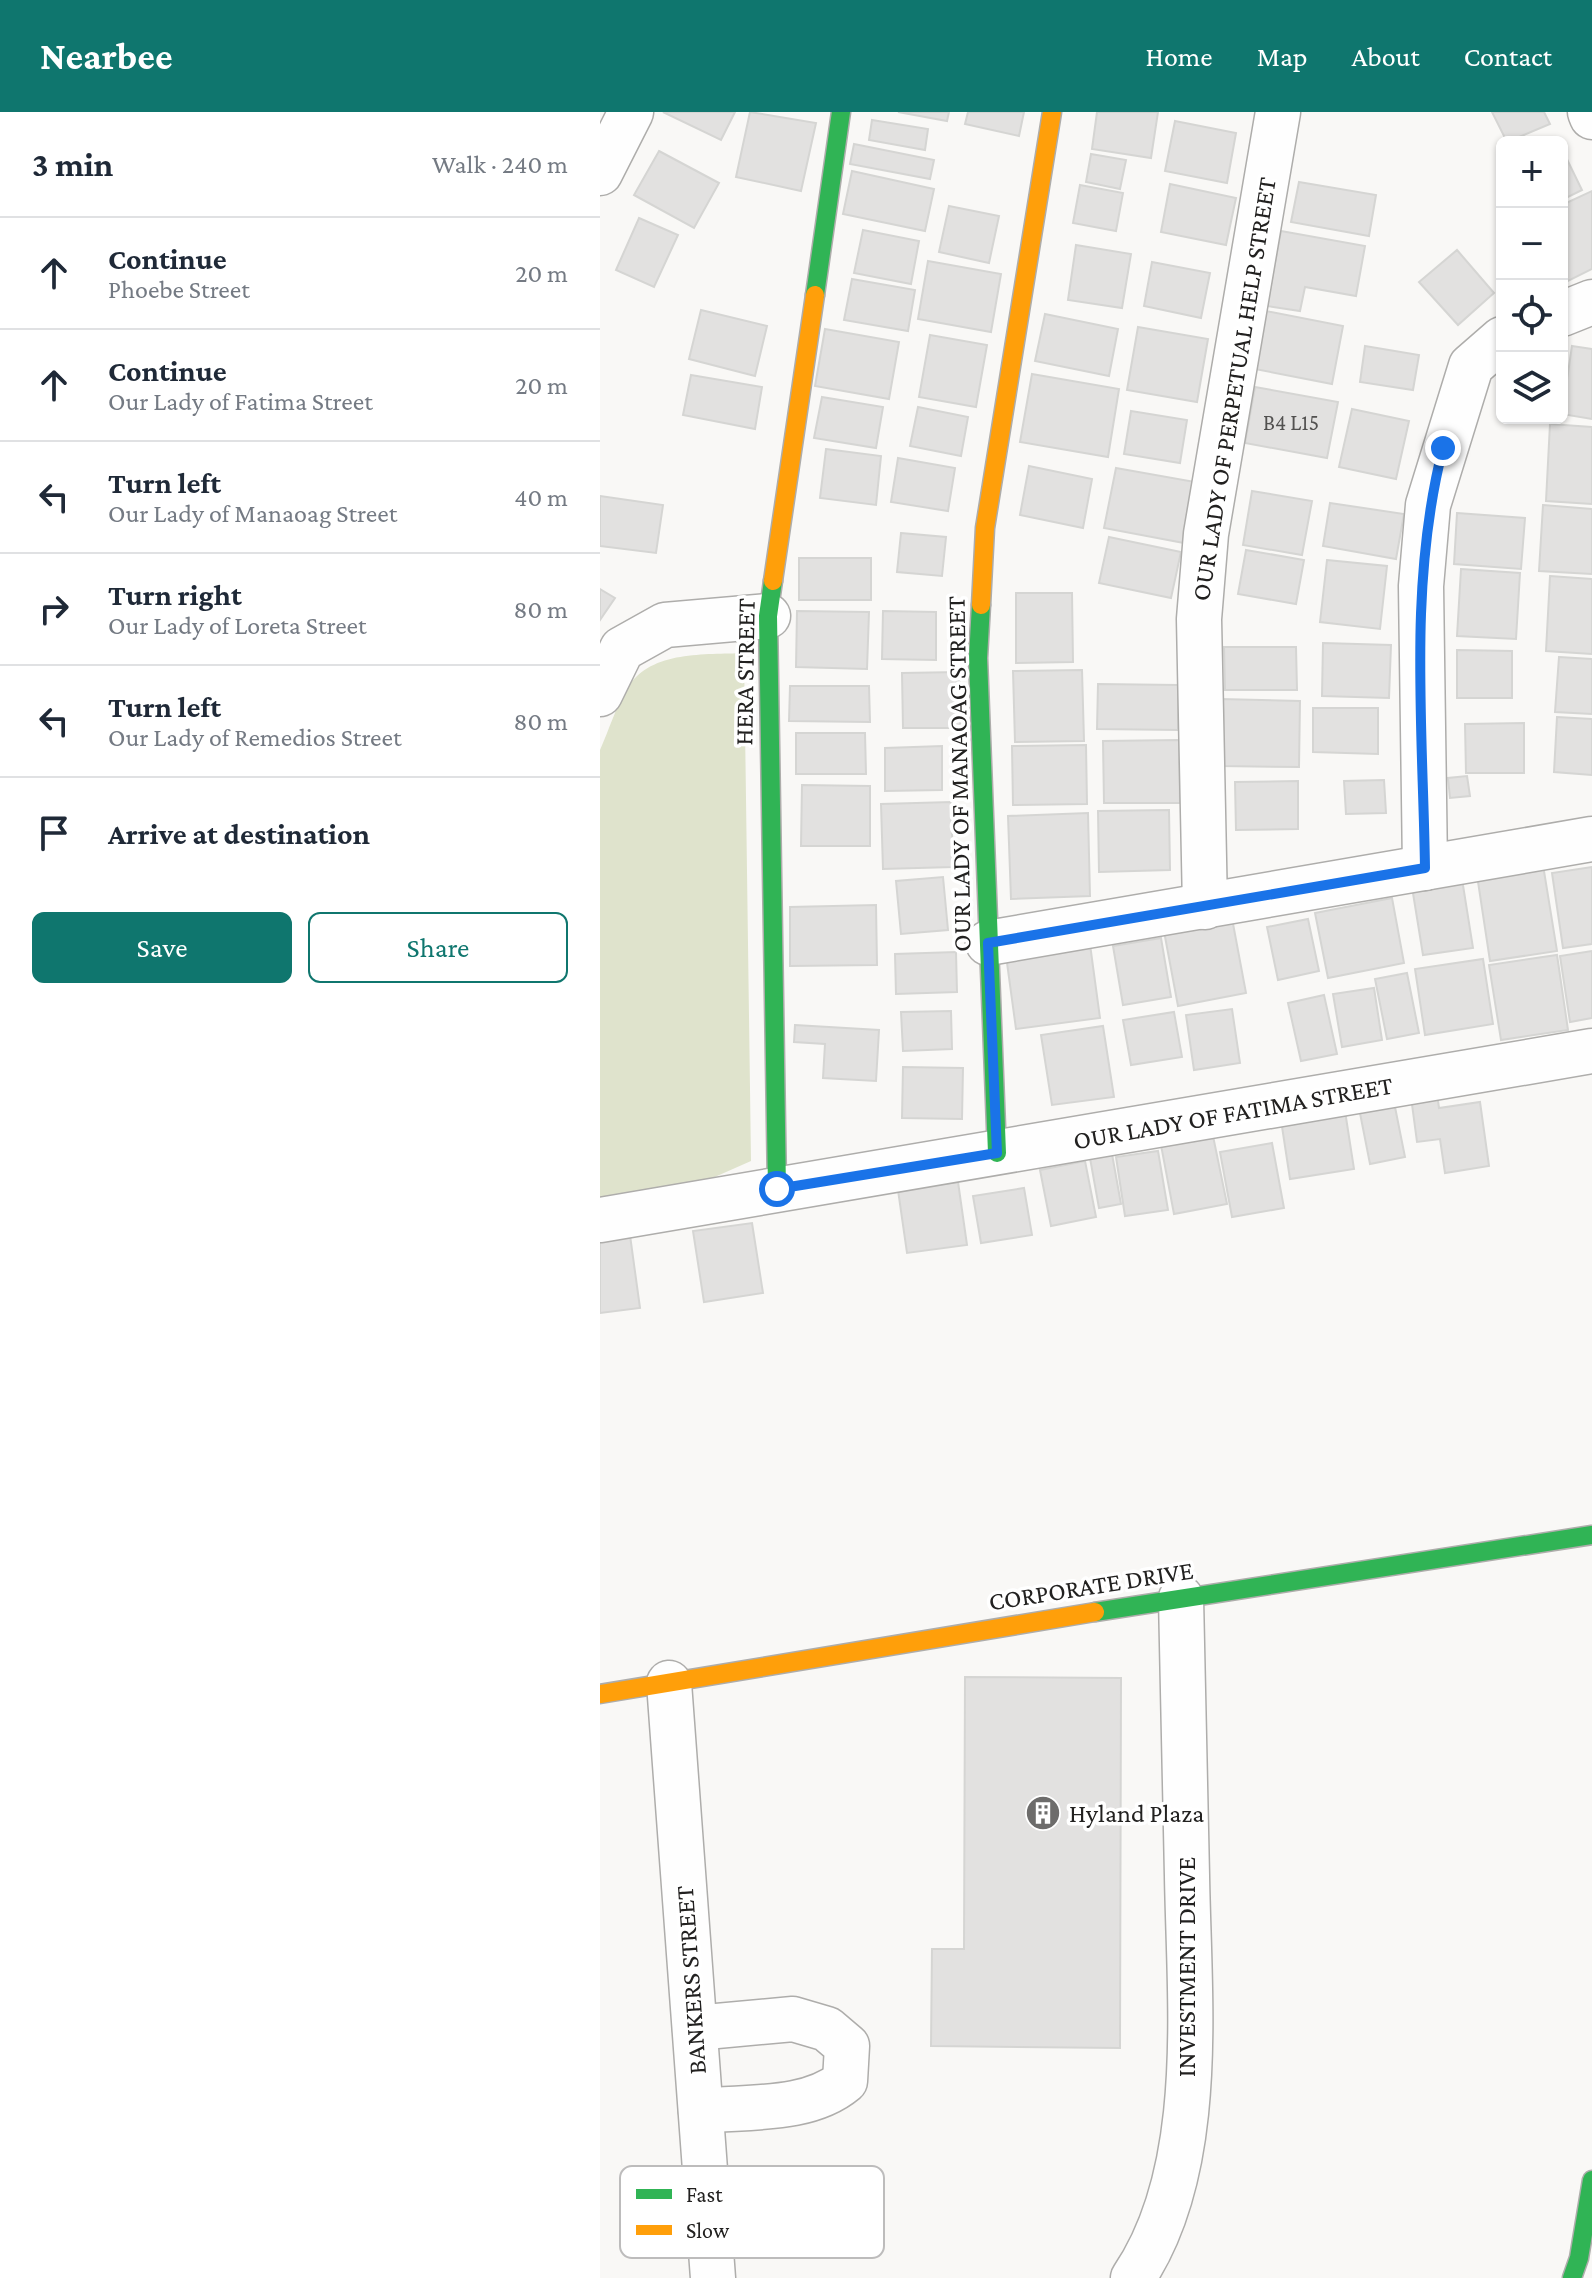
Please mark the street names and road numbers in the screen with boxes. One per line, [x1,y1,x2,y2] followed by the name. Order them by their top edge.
[1186,175,1282,603] street label: OUR LADY OF PERPETUAL HELP STREET
[941,596,977,952] street label: OUR LADY OF MANAOAG STREET
[729,598,761,746] street label: HERA STREET
[1071,1071,1395,1155] street label: OUR LADY OF FATIMA STREET
[987,1556,1195,1616] street label: CORPORATE DRIVE
[1172,1857,1201,2077] street label: INVESTMENT DRIVE
[670,1885,712,2075] street label: BANKERS STREET

